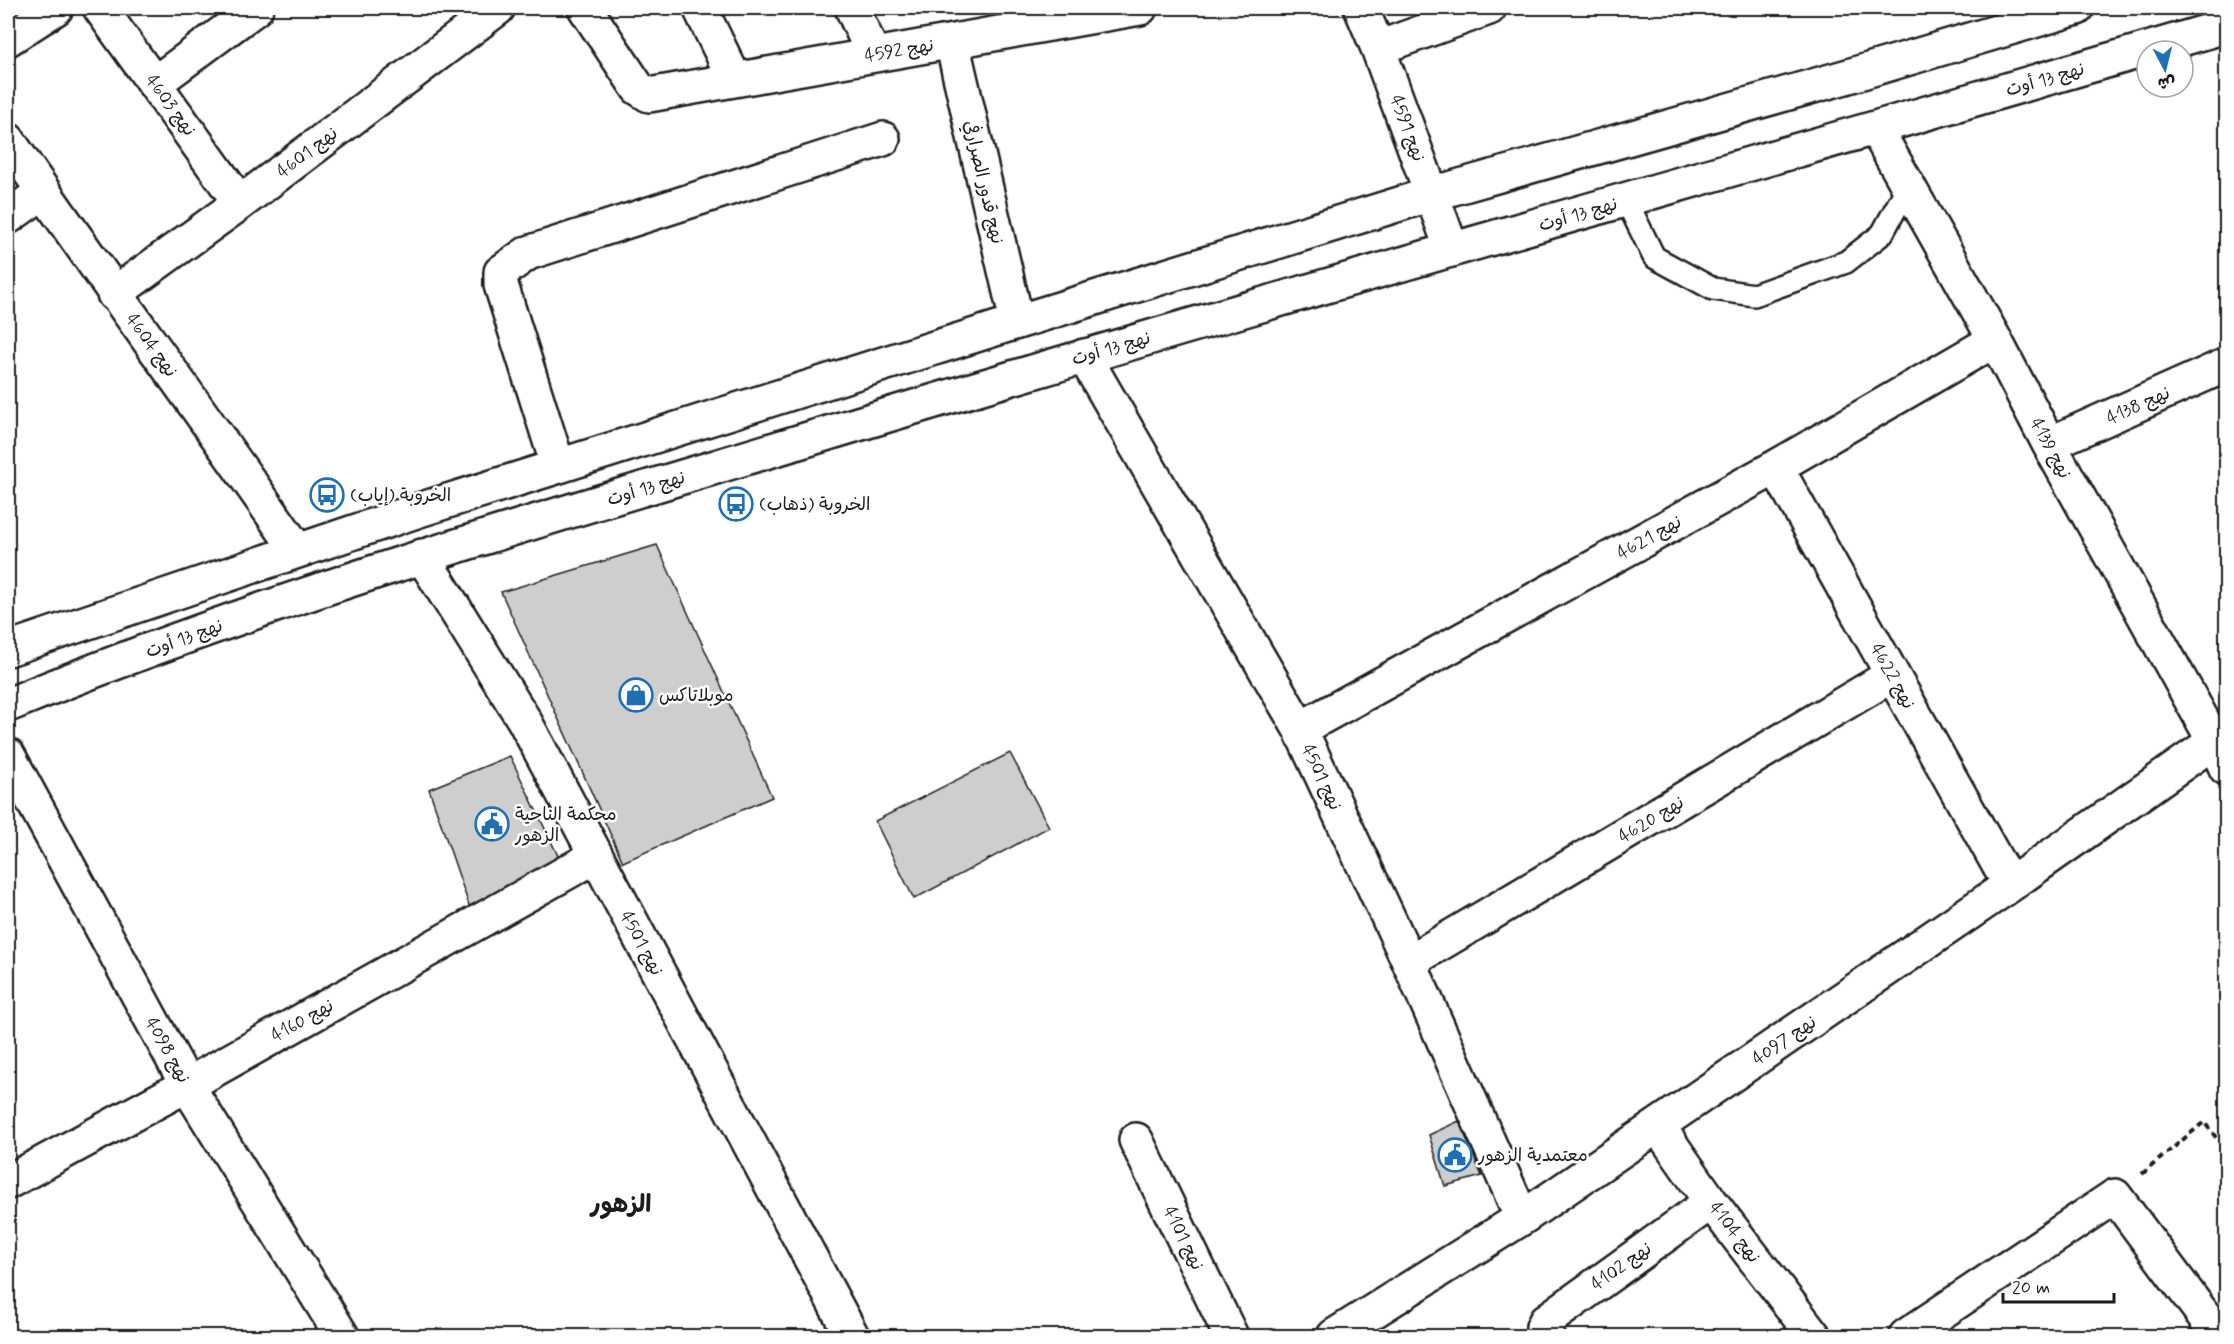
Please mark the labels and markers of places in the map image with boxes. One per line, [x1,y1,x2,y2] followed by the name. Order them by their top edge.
[309,477,345,513] bus stop icon: الخروبة (إياب)
[350,484,451,508] place label: الخروبة (إياب)
[718,486,754,522] bus stop icon: الخروبة (ذهاب)
[759,493,870,517] place label: الخروبة (ذهاب)
[618,677,654,713] shop icon: موبلاتاكس
[659,684,733,708] place label: موبلاتاكس
[514,803,617,848] place label: محكمة الناحية الزهور
[474,806,510,842] public building icon: محكمة الناحية الزهور
[1437,1137,1473,1173] public building icon: معتمدية الزهور
[1477,1144,1588,1168] place label: معتمدية الزهور

